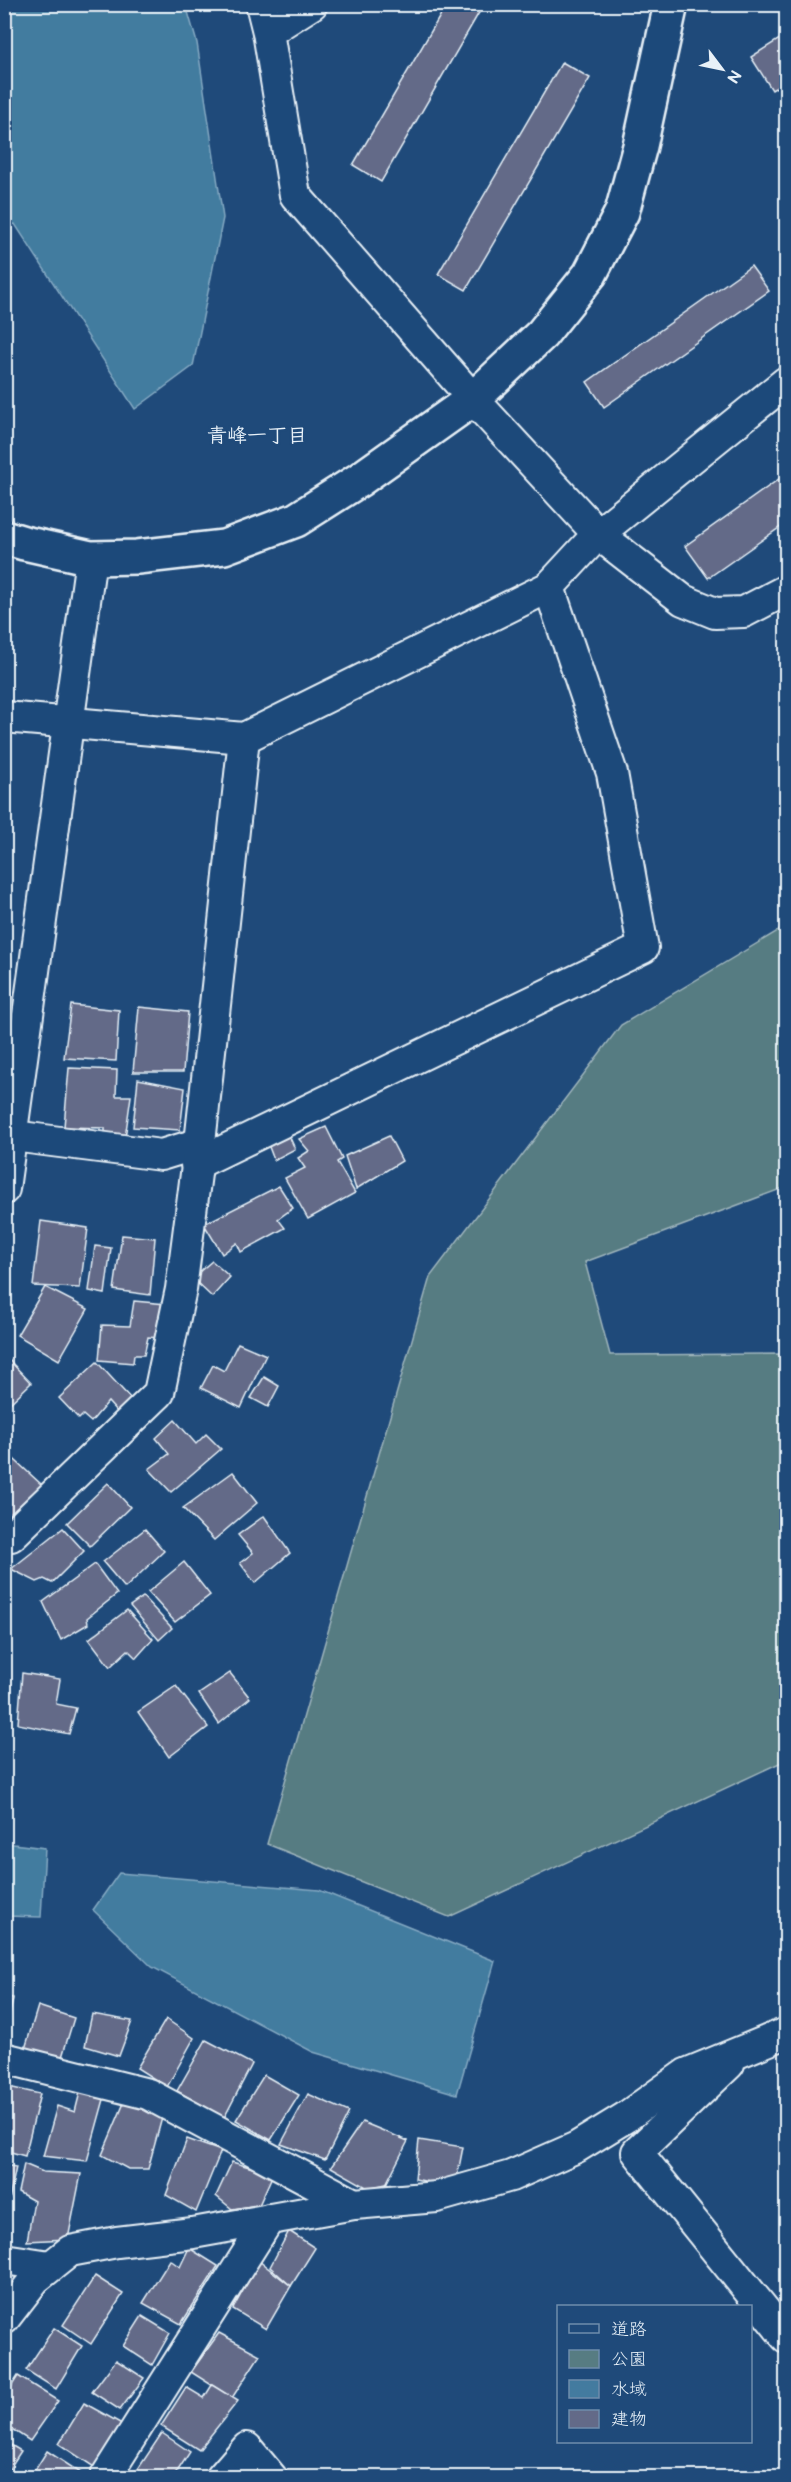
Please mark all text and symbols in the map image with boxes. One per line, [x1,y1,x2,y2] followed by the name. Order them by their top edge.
[692,39,752,99] north arrow
[722,66,745,86] text: N
[207,424,307,448] district label: 青峰一丁目
[557,2305,752,2443] legend
[611,2319,647,2340] text: 道路
[611,2349,647,2370] text: 公園
[611,2379,647,2400] text: 水域
[611,2409,647,2430] text: 建物

